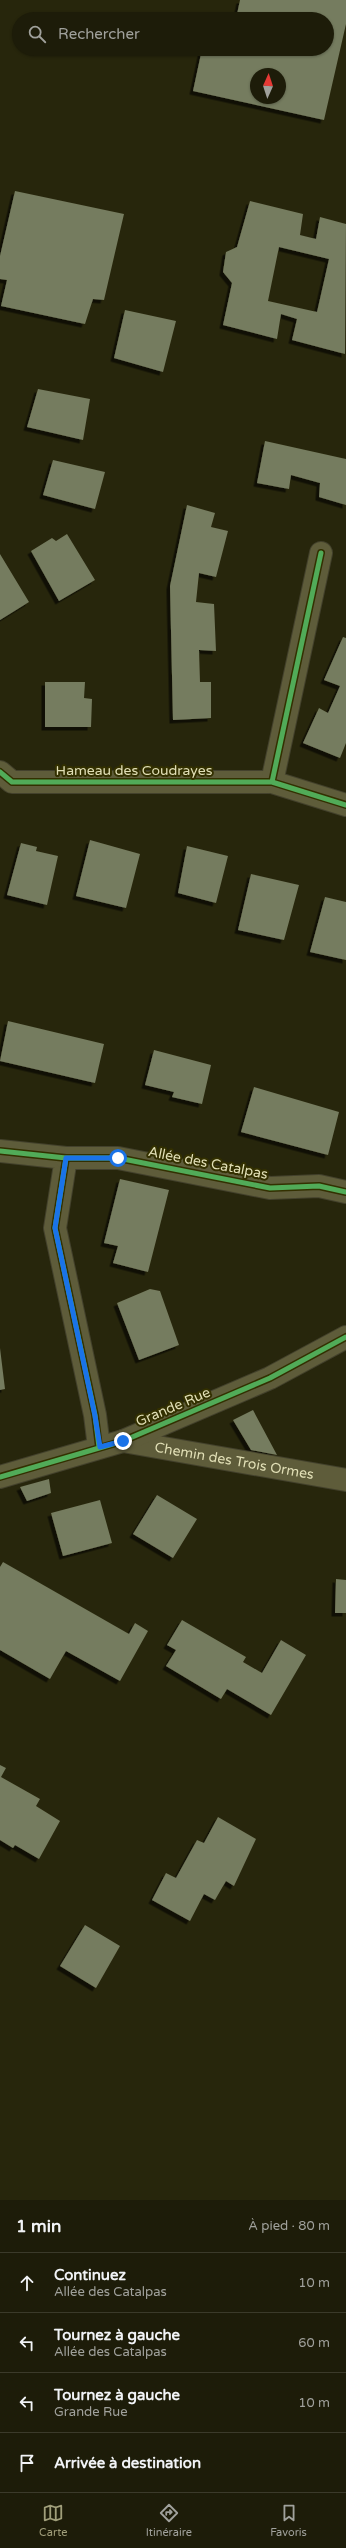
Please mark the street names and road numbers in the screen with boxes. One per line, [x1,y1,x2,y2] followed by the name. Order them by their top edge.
[56,762,213,779] street label: Hameau des Coudrayes
[147,1143,270,1183] street label: Allée des Catalpas
[133,1384,213,1430] street label: Grande Rue
[153,1438,315,1483] street label: Chemin des Trois Ormes

